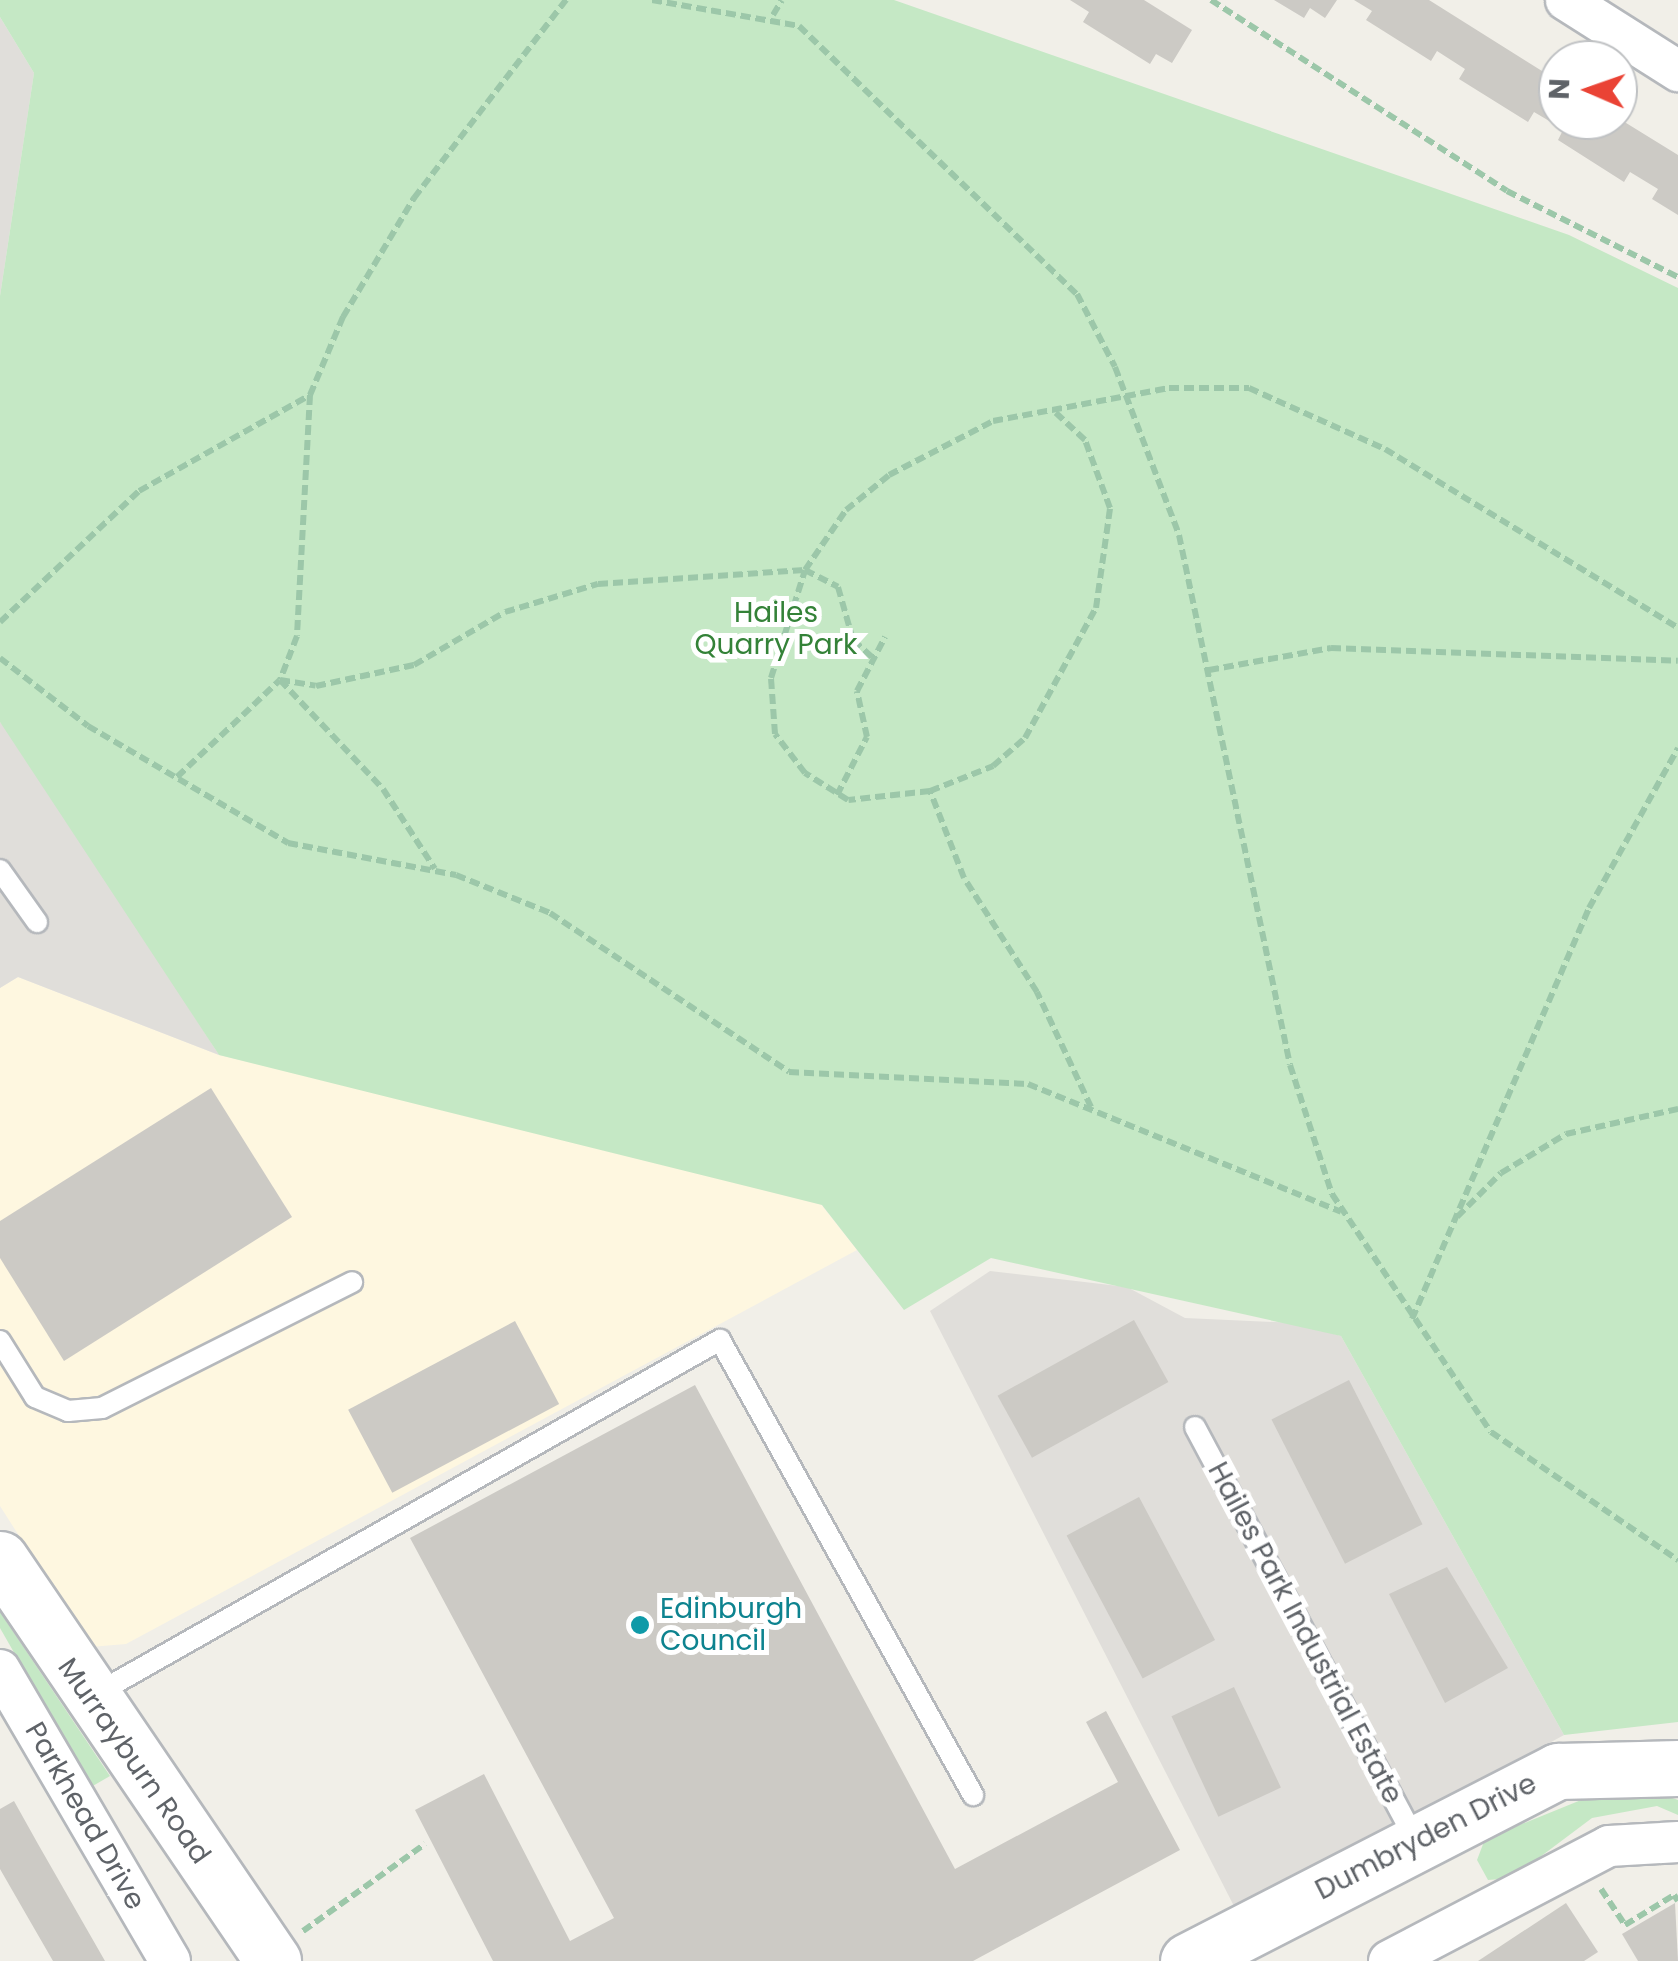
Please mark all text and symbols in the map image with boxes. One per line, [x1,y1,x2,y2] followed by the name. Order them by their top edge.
[1538,40,1638,140] north arrow
[1540,78,1579,100] text: N
[694,596,858,662] park label: Hailes Quarry Park
[1201,1457,1409,1809] street label: Hailes Park Industrial Estate
[660,1592,802,1658] place label: Edinburgh Council
[629,1614,651,1636] marker: Edinburgh Council
[51,1652,217,1870] street label: Murrayburn Road
[18,1716,152,1916] street label: Parkhead Drive
[1310,1767,1542,1907] street label: Dumbryden Drive

